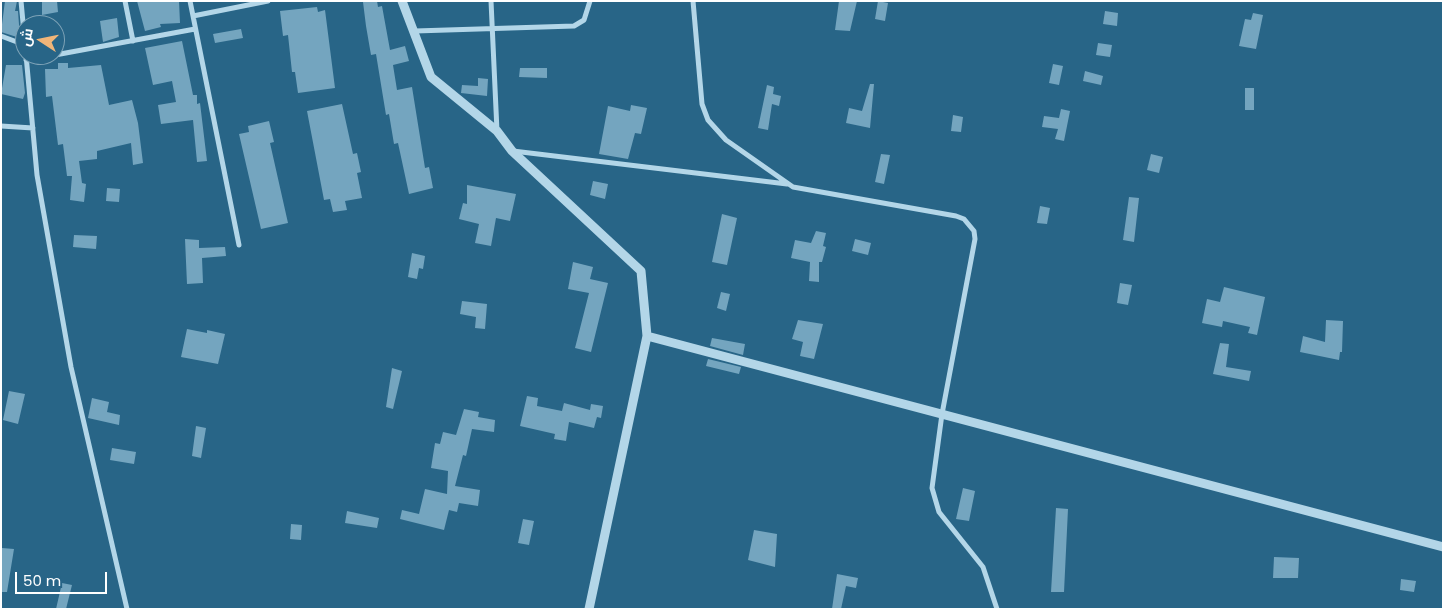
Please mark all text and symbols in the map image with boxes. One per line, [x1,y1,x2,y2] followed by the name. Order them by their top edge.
[15,15,65,65] north arrow
[15,27,38,48] text: ش
[18,562,110,594] scale bar
[23,570,61,591] text: 50 m

